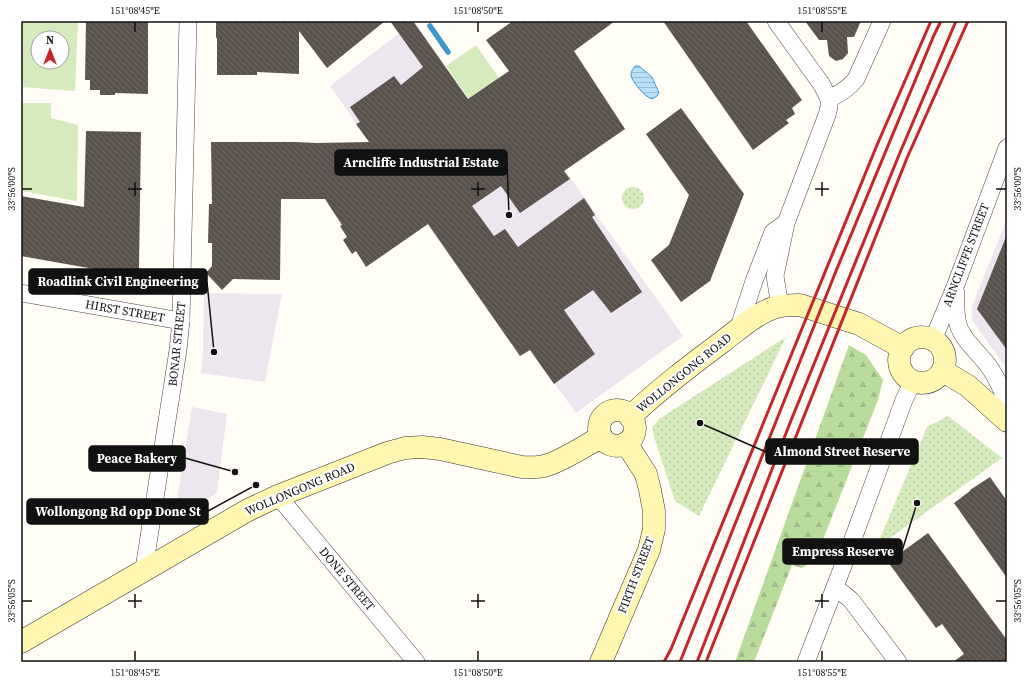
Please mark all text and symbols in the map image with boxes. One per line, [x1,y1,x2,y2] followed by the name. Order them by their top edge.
[110,4,160,17] text: 151°08'45"E
[453,4,503,17] text: 151°08'50"E
[797,4,847,17] text: 151°08'55"E
[30,30,70,70] north arrow
[46,33,54,48] text: N
[335,150,507,175] callout: Arncliffe Industrial Estate
[343,154,499,171] text: Arncliffe Industrial Estate
[5,167,18,211] text: 33°56'00"S
[1011,167,1024,211] text: 33°56'00"S
[939,200,993,309] street label: ARNCLIFFE STREET
[29,269,207,294] callout: Roadlink Civil Engineering
[37,273,199,290] text: Roadlink Civil Engineering
[84,296,167,326] street label: HIRST STREET
[165,300,189,387] street label: BONAR STREET
[633,330,735,416] street label: WOLLONGONG ROAD
[766,439,918,464] callout: Almond Street Reserve
[774,443,911,460] text: Almond Street Reserve
[89,446,185,471] callout: Peace Bakery
[97,450,177,467] text: Peace Bakery
[243,459,357,519] street label: WOLLONGONG ROAD
[27,499,208,524] callout: Wollongong Rd opp Done St
[35,503,201,520] text: Wollongong Rd opp Done St
[614,534,658,616] street label: FIRTH STREET
[783,539,902,564] callout: Empress Reserve
[792,543,894,560] text: Empress Reserve
[316,544,379,615] street label: DONE STREET
[5,579,18,623] text: 33°56'05"S
[1011,579,1024,623] text: 33°56'05"S
[110,666,160,679] text: 151°08'45"E
[453,666,503,679] text: 151°08'50"E
[797,666,847,679] text: 151°08'55"E

